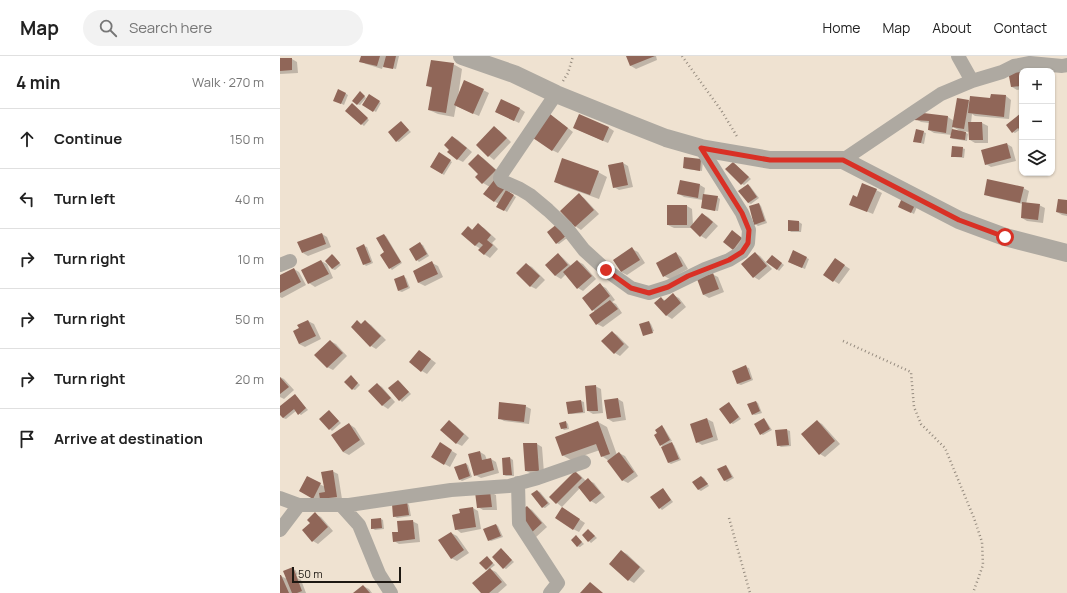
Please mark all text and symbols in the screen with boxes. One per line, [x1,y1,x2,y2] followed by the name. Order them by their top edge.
[83,10,363,46] search box
[20,15,59,41] text: Map
[97,17,119,39] icon: search
[129,17,212,38] text: Search here
[823,18,860,37] text: Home
[882,18,910,37] text: Map
[932,18,972,37] text: About
[994,18,1047,37] text: Contact
[1019,68,1055,176] map controls
[1019,68,1055,104] button: +
[16,71,60,94] text: 4 min
[192,73,264,91] text: Walk · 270 m
[1019,104,1055,140] button: −
[16,128,38,150] icon: ahead
[54,128,122,149] text: Continue
[230,130,264,148] text: 150 m
[1019,140,1055,176] button: layers
[16,188,38,210] icon: left
[54,188,116,209] text: Turn left
[235,190,264,208] text: 40 m
[996,228,1014,246] route start
[16,248,38,270] icon: right
[54,248,125,269] text: Turn right
[237,250,264,268] text: 10 m
[597,261,615,279] route end
[16,308,38,330] icon: right
[54,308,125,329] text: Turn right
[235,310,264,328] text: 50 m
[16,368,38,390] icon: right
[54,368,125,389] text: Turn right
[235,370,264,388] text: 20 m
[16,428,38,450] icon: arrive
[54,428,203,449] text: Arrive at destination
[292,565,401,584] scale bar
[298,566,323,581] text: 50 m

